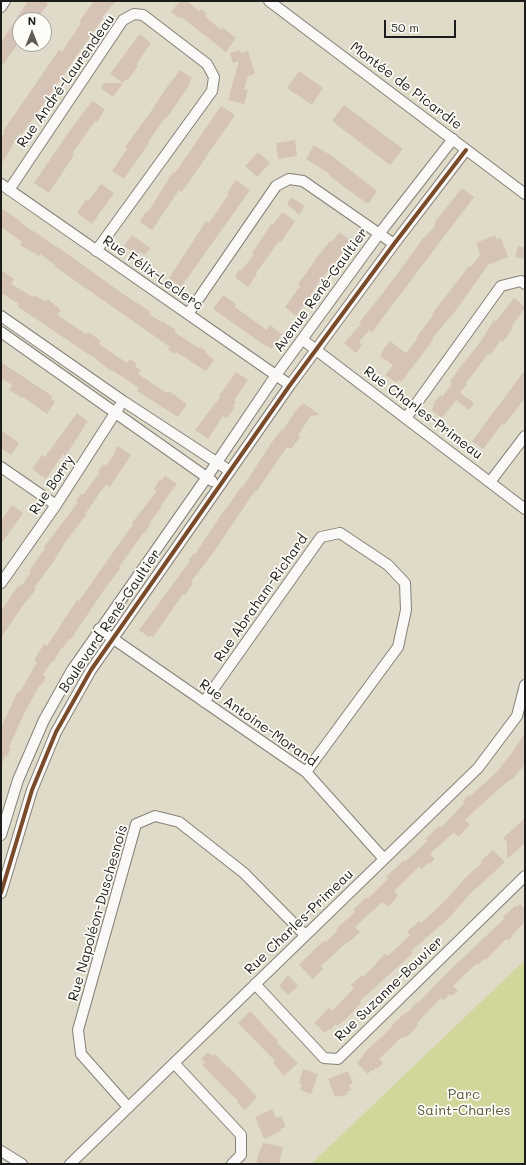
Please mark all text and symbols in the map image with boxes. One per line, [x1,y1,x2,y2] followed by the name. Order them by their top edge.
[14,11,118,151] street label: Rue André-Laurendeau
[12,12,52,52] north arrow
[386,12,458,38] scale bar
[28,13,36,28] text: N
[391,19,419,35] text: 50 m
[347,38,465,134] street label: Montée de Picardie
[270,225,372,355] street label: Avenue René-Gaultier
[100,232,206,314] street label: Rue Félix-Leclerc
[360,363,486,463] street label: Rue Charles-Primeau
[26,452,78,518] street label: Rue Borry
[211,531,311,665] street label: Rue Abraham-Richard
[56,546,164,696] street label: Boulevard René-Gaultier
[196,676,320,770] street label: Rue Antoine-Morand
[65,823,131,1003] street label: Rue Napoléon-Duschesnois
[241,866,357,978] street label: Rue Charles-Primeau
[331,933,447,1045] street label: Rue Suzanne-Bouvier
[417,1087,511,1120] park label: Parc Saint-Charles

